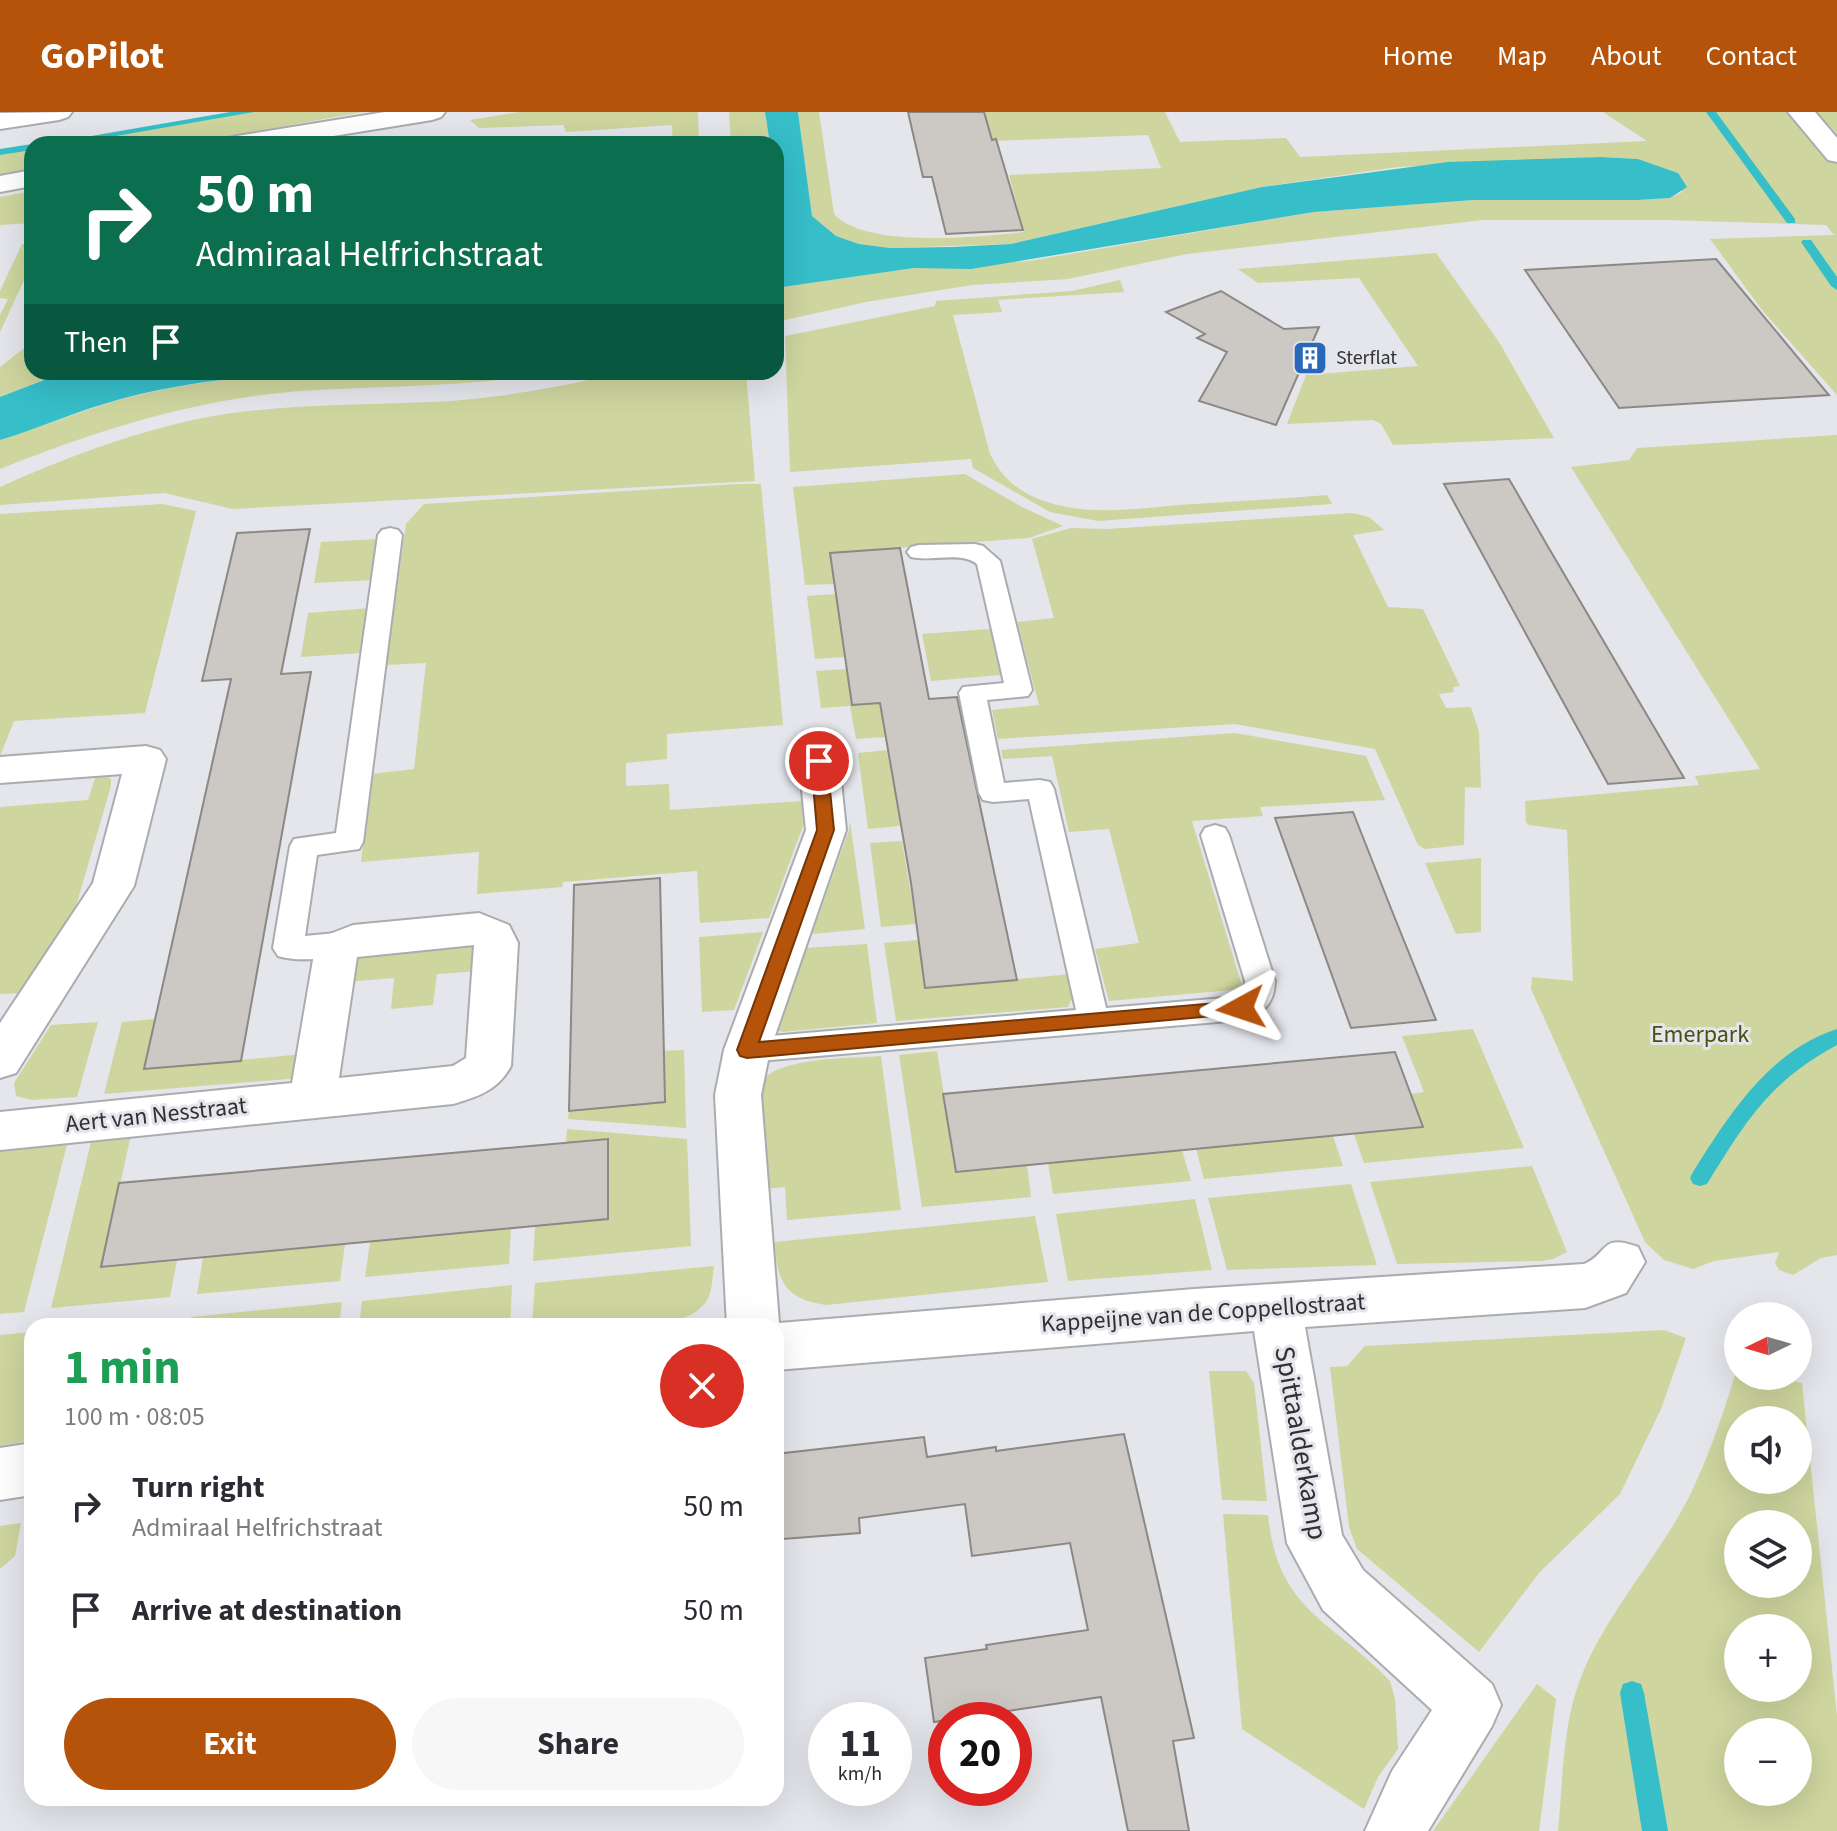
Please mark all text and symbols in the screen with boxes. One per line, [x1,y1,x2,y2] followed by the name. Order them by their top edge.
[40,29,164,83] text: GoPilot
[1382,36,1453,76] text: Home
[1497,36,1547,76] text: Map
[1591,36,1662,76] text: About
[1706,36,1797,76] text: Contact
[196,155,314,234] text: 50 m
[64,168,168,272] icon: right
[196,229,543,280] text: Admiraal Helfrichstraat
[144,320,188,364] icon: arrive
[64,321,128,364] text: Then
[1291,339,1329,377] building icon: Sterflat
[1336,344,1397,372] place label: Sterflat
[785,727,853,795] pin
[797,739,841,783] icon: arrive
[1199,966,1283,1050] position arrow
[1651,1017,1749,1052] park label: Emerpark
[64,1088,248,1142] street label: Aert van Nesstraat
[1040,1284,1366,1342] street label: Kappeijne van de Coppellostraat
[1724,1302,1812,1390] north arrow
[1724,1302,1812,1806] map controls
[64,1334,181,1402] text: 1 min
[1264,1343,1338,1543] street label: Spittaalderkamp
[660,1344,744,1428] button: close
[64,1398,205,1435] text: 100 m · 08:05
[1724,1406,1812,1494] button: sound
[132,1466,264,1509] text: Turn right
[64,1484,108,1528] icon: right
[683,1485,744,1528] text: 50 m
[132,1509,383,1546] text: Admiraal Helfrichstraat
[1724,1510,1812,1598] button: layers
[64,1588,108,1632] icon: arrive
[132,1589,402,1632] text: Arrive at destination
[683,1589,744,1632] text: 50 m
[1724,1614,1812,1702] button: +
[64,1698,396,1790] button: Exit
[412,1698,744,1790] button: Share
[928,1702,1032,1806] speed limit sign: 20
[839,1715,881,1772] text: 11
[1724,1718,1812,1806] button: −
[838,1760,882,1788] text: km/h

